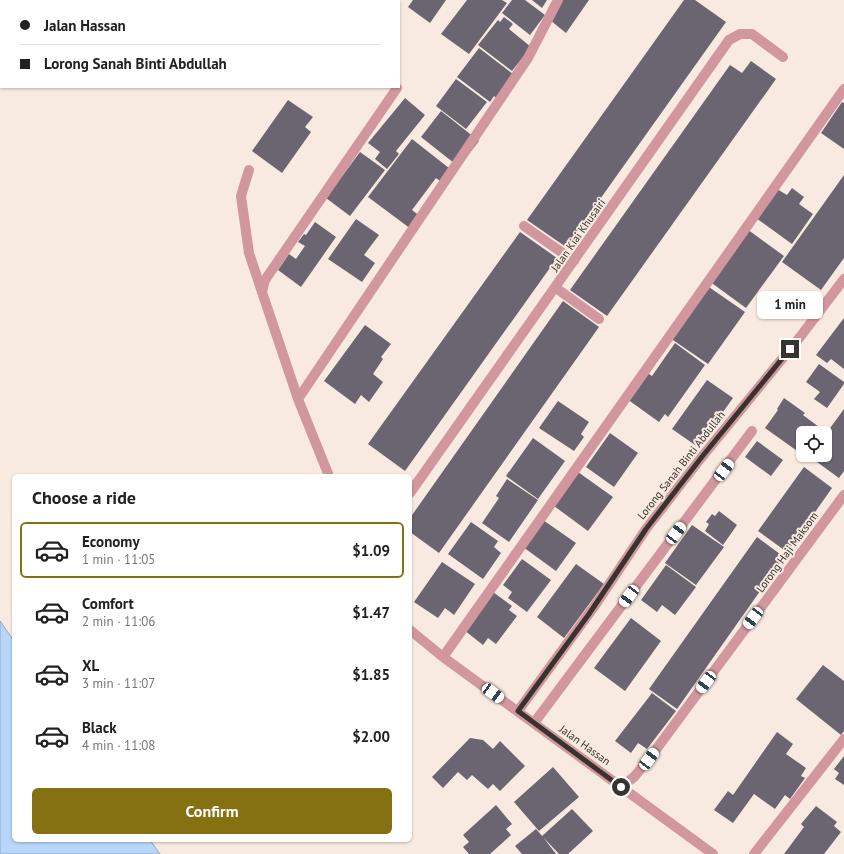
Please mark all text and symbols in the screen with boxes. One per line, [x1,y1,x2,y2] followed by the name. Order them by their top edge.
[44,16,126,35] text: Jalan Hassan
[44,54,227,73] text: Lorong Sanah Binti Abdullah
[547,196,608,275] street label: Jalan Kiai Khusairi
[757,291,823,319] callout: 1 min
[774,296,806,313] text: 1 min
[781,340,799,358] route end
[634,408,728,522] street label: Lorong Sanah Binti Abdullah
[796,426,832,462] map controls
[796,426,832,462] button: locate
[712,457,736,483] car
[32,486,136,509] text: Choose a ride
[753,509,821,595] street label: Lorong Haji Maksom
[664,520,688,546] car
[34,532,70,568] icon: car
[82,532,140,551] text: Economy
[352,541,390,560] text: $1.09
[82,551,155,568] text: 1 min · 11:05
[617,583,641,609] car
[34,594,70,630] icon: car
[82,594,134,613] text: Comfort
[352,603,390,622] text: $1.47
[741,605,765,631] car
[82,613,155,630] text: 2 min · 11:06
[34,656,70,692] icon: car
[82,656,99,675] text: XL
[352,665,390,684] text: $1.85
[694,669,718,695] car
[82,675,155,692] text: 3 min · 11:07
[480,681,506,705] car
[34,718,70,754] icon: car
[82,718,117,737] text: Black
[556,721,613,768] street label: Jalan Hassan
[352,727,390,746] text: $2.00
[82,737,155,754] text: 4 min · 11:08
[637,746,661,772] car
[612,778,630,796] route start
[32,788,392,834] button: Confirm

